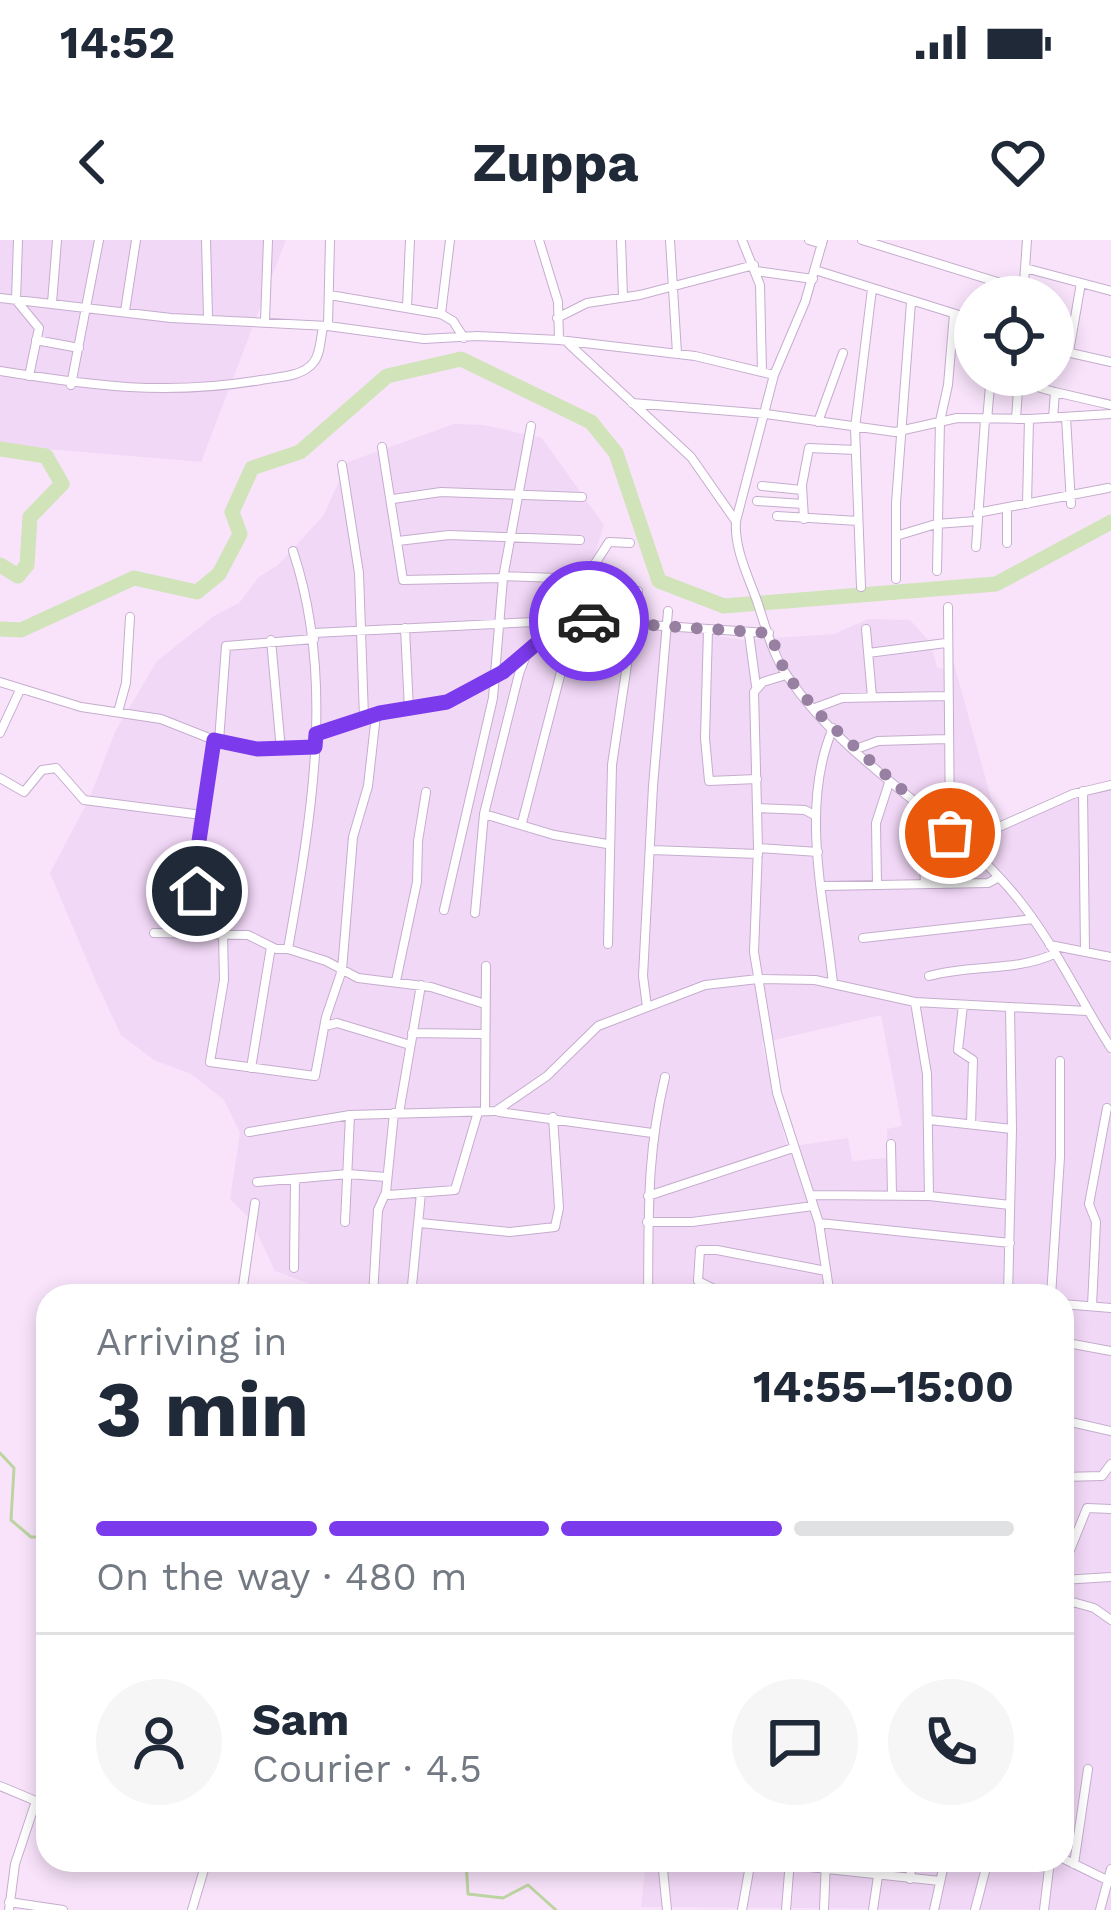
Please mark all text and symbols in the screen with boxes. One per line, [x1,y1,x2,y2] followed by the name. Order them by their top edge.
[60,16,175,69] text: 14:52
[60,129,126,195] icon: back
[985,129,1051,195] icon: heart
[473,131,638,194] text: Zuppa
[954,276,1074,396] map controls
[954,276,1074,396] button: locate
[529,561,649,681] courier
[556,588,622,654] icon: car
[899,782,1001,884] pin
[917,800,983,866] icon: bag
[146,840,248,942] pin
[164,858,230,924] icon: home
[96,1319,287,1364] text: Arriving in
[753,1360,1014,1413] text: 14:55–15:00
[96,1363,309,1455] text: 3 min
[96,1554,467,1599] text: On the way · 480 m
[96,1679,222,1805] button: person
[732,1679,858,1805] button: chat
[888,1679,1014,1805] button: phone
[252,1693,349,1746] text: Sam
[252,1746,482,1791] text: Courier · 4.5

